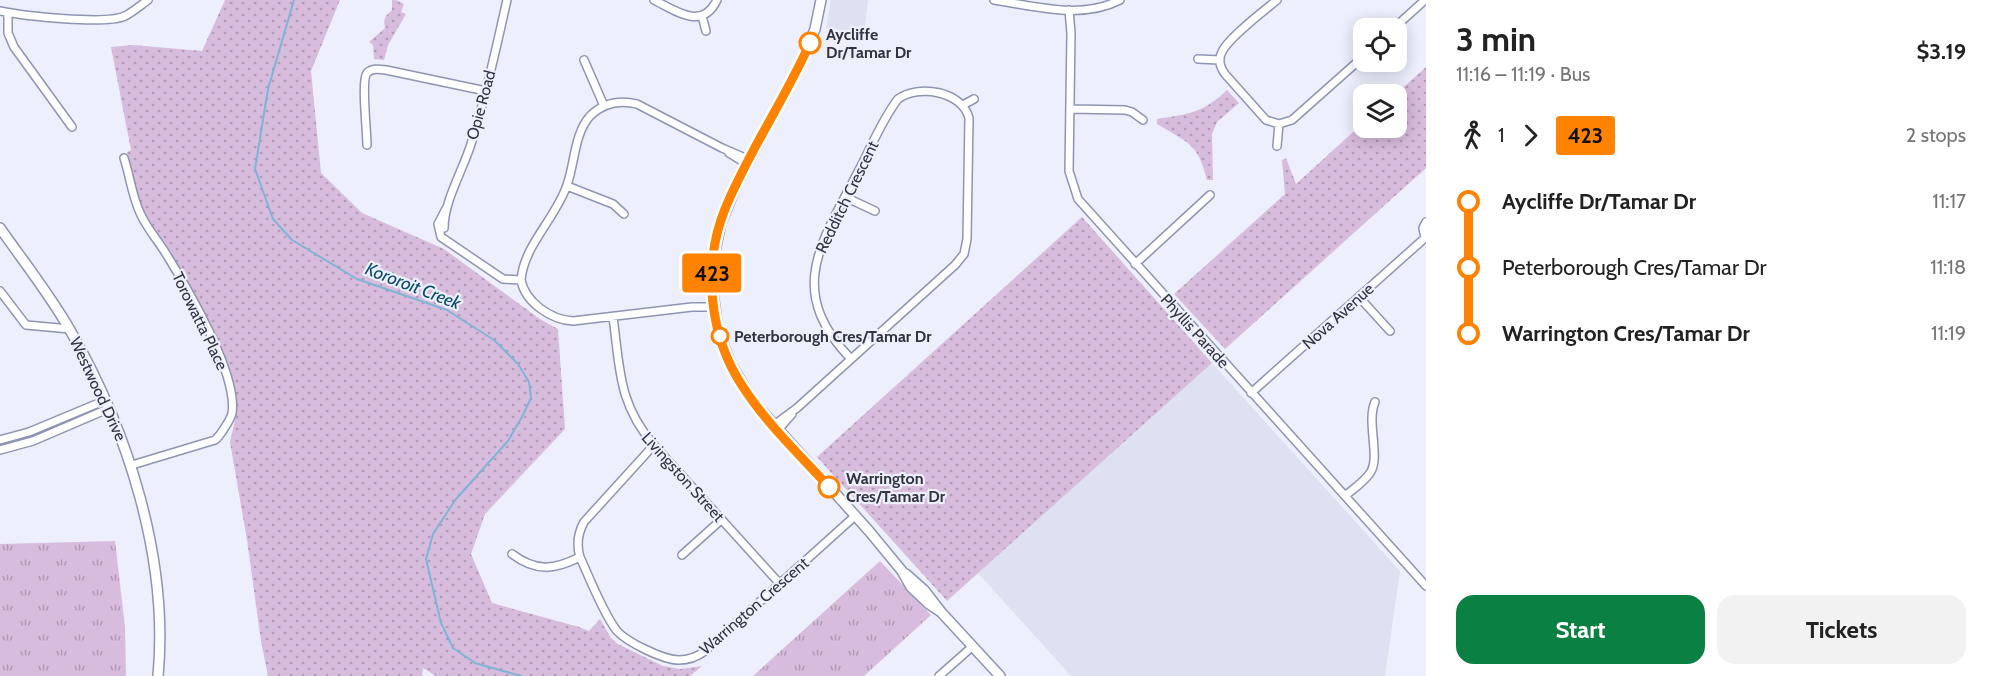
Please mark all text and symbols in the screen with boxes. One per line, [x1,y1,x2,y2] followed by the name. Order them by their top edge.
[1353,18,1407,138] map controls
[1353,18,1407,72] button: locate
[1456,19,1536,59] text: 3 min
[826,25,912,62] place label: Aycliffe Dr/Tamar Dr
[799,32,821,54] marker: Aycliffe Dr/Tamar Dr
[1916,38,1966,65] text: $3.19
[1456,62,1590,86] text: 11:16 – 11:19 · Bus
[463,68,499,142] street label: Opie Road
[1353,84,1407,138] button: layers
[1456,119,1489,152] icon: walk
[1514,119,1547,152] icon: forward
[1498,123,1505,147] text: 1
[1568,123,1603,148] text: 423
[1906,123,1966,147] text: 2 stops
[812,137,883,256] street label: Redditch Crescent
[1502,188,1696,215] text: Aycliffe Dr/Tamar Dr
[1932,189,1966,213] text: 11:17
[678,254,746,292] line badge: 423
[1502,254,1767,281] text: Peterborough Cres/Tamar Dr
[1930,255,1966,279] text: 11:18
[362,258,465,315] water label: Kororoit Creek
[694,261,730,286] text: 423
[168,269,232,373] street label: Torowatta Place
[1298,279,1378,353] street label: Nova Avenue
[1157,290,1233,372] street label: Phyllis Parade
[1502,320,1750,347] text: Warrington Cres/Tamar Dr
[1931,321,1966,345] text: 11:19
[711,327,729,345] marker: Peterborough Cres/Tamar Dr
[734,327,932,346] place label: Peterborough Cres/Tamar Dr
[66,334,130,444] street label: Westwood Drive
[638,428,729,526] street label: Livingston Street
[846,469,946,506] place label: Warrington Cres/Tamar Dr
[818,476,840,498] marker: Warrington Cres/Tamar Dr
[696,553,813,659] street label: Warrington Crescent
[1456,595,1705,664] button: Start
[1717,595,1966,664] button: Tickets

